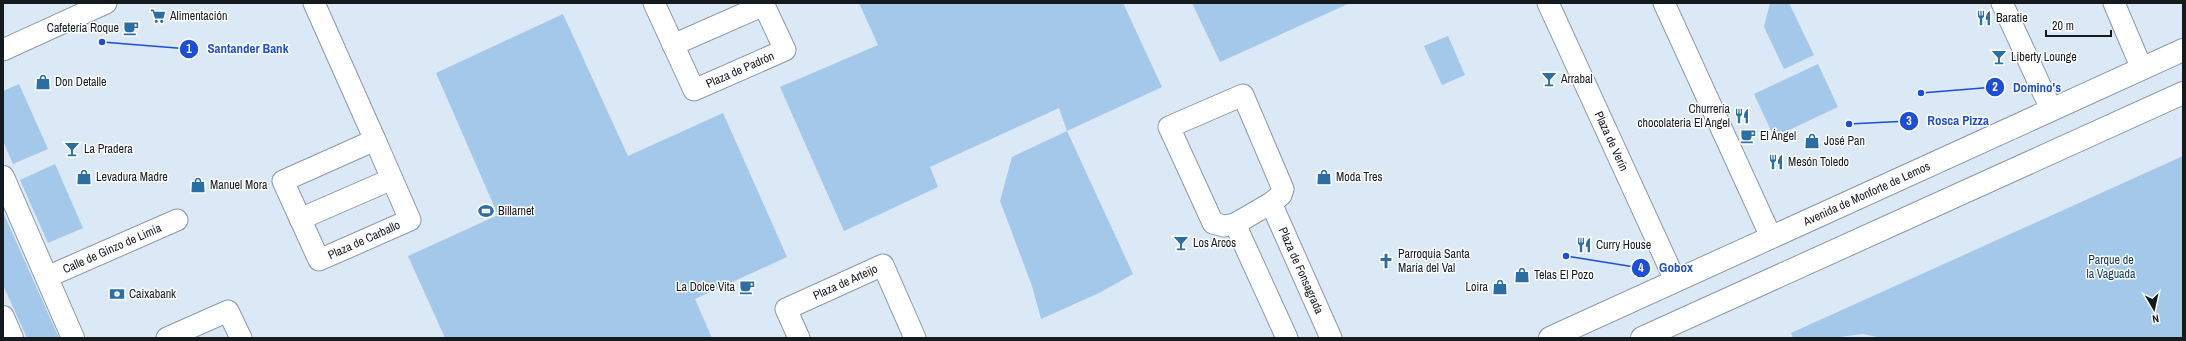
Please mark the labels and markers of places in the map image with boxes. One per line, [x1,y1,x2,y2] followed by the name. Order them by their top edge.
[149,7,167,25] supermarket icon: Alimentación
[169,8,227,24] place label: Alimentación
[1975,9,1993,27] restaurant icon: Baratie
[1996,10,2028,26] place label: Baratie
[122,19,140,37] cafe icon: Cafetería Roque
[47,20,119,36] place label: Cafetería Roque
[179,36,296,61] callout: Santander Bank
[1990,48,2008,66] bar icon: Liberty Lounge
[2011,49,2077,65] place label: Liberty Lounge
[1540,70,1558,88] bar icon: Arrabal
[1560,71,1593,87] place label: Arrabal
[34,73,52,91] shop icon: Don Detalle
[55,74,106,90] place label: Don Detalle
[1985,75,2069,100] callout: Domino's
[1638,101,1731,131] place label: Churrería chocolateria El Angel
[1733,107,1751,125] restaurant icon: Churrería chocolateria El Angel
[1899,108,1997,133] callout: Rosca Pizza
[1739,127,1757,145] cafe icon: El Ángel
[1760,128,1796,144] place label: El Ángel
[1803,132,1821,150] shop icon: José Pan
[1824,133,1865,149] place label: José Pan
[63,140,81,158] bar icon: La Pradera
[84,141,133,157] place label: La Pradera
[1767,153,1785,171] restaurant icon: Mesón Toledo
[1788,154,1849,170] place label: Mesón Toledo
[75,168,93,186] shop icon: Levadura Madre
[1315,168,1333,186] shop icon: Moda Tres
[96,169,168,185] place label: Levadura Madre
[1336,169,1383,185] place label: Moda Tres
[189,176,207,194] shop icon: Manuel Mora
[210,177,268,193] place label: Manuel Mora
[477,202,495,220] sports icon: Billarnet
[498,203,534,219] place label: Billarnet
[1172,234,1190,252] bar icon: Los Arcos
[1193,235,1236,251] place label: Los Arcos
[1575,236,1593,254] restaurant icon: Curry House
[1596,237,1651,253] place label: Curry House
[1398,246,1470,276] place label: Parroquia Santa María del Val
[1377,252,1395,270] church icon: Parroquia Santa María del Val
[1631,255,1701,280] callout: Gobox
[1513,266,1531,284] shop icon: Telas El Pozo
[1534,267,1594,283] place label: Telas El Pozo
[738,278,756,296] cafe icon: La Dolce Vita
[1491,278,1509,296] shop icon: Loira
[676,279,736,295] place label: La Dolce Vita
[1466,279,1489,295] place label: Loira
[108,285,126,303] bank icon: Caixabank
[129,286,176,302] place label: Caixabank

